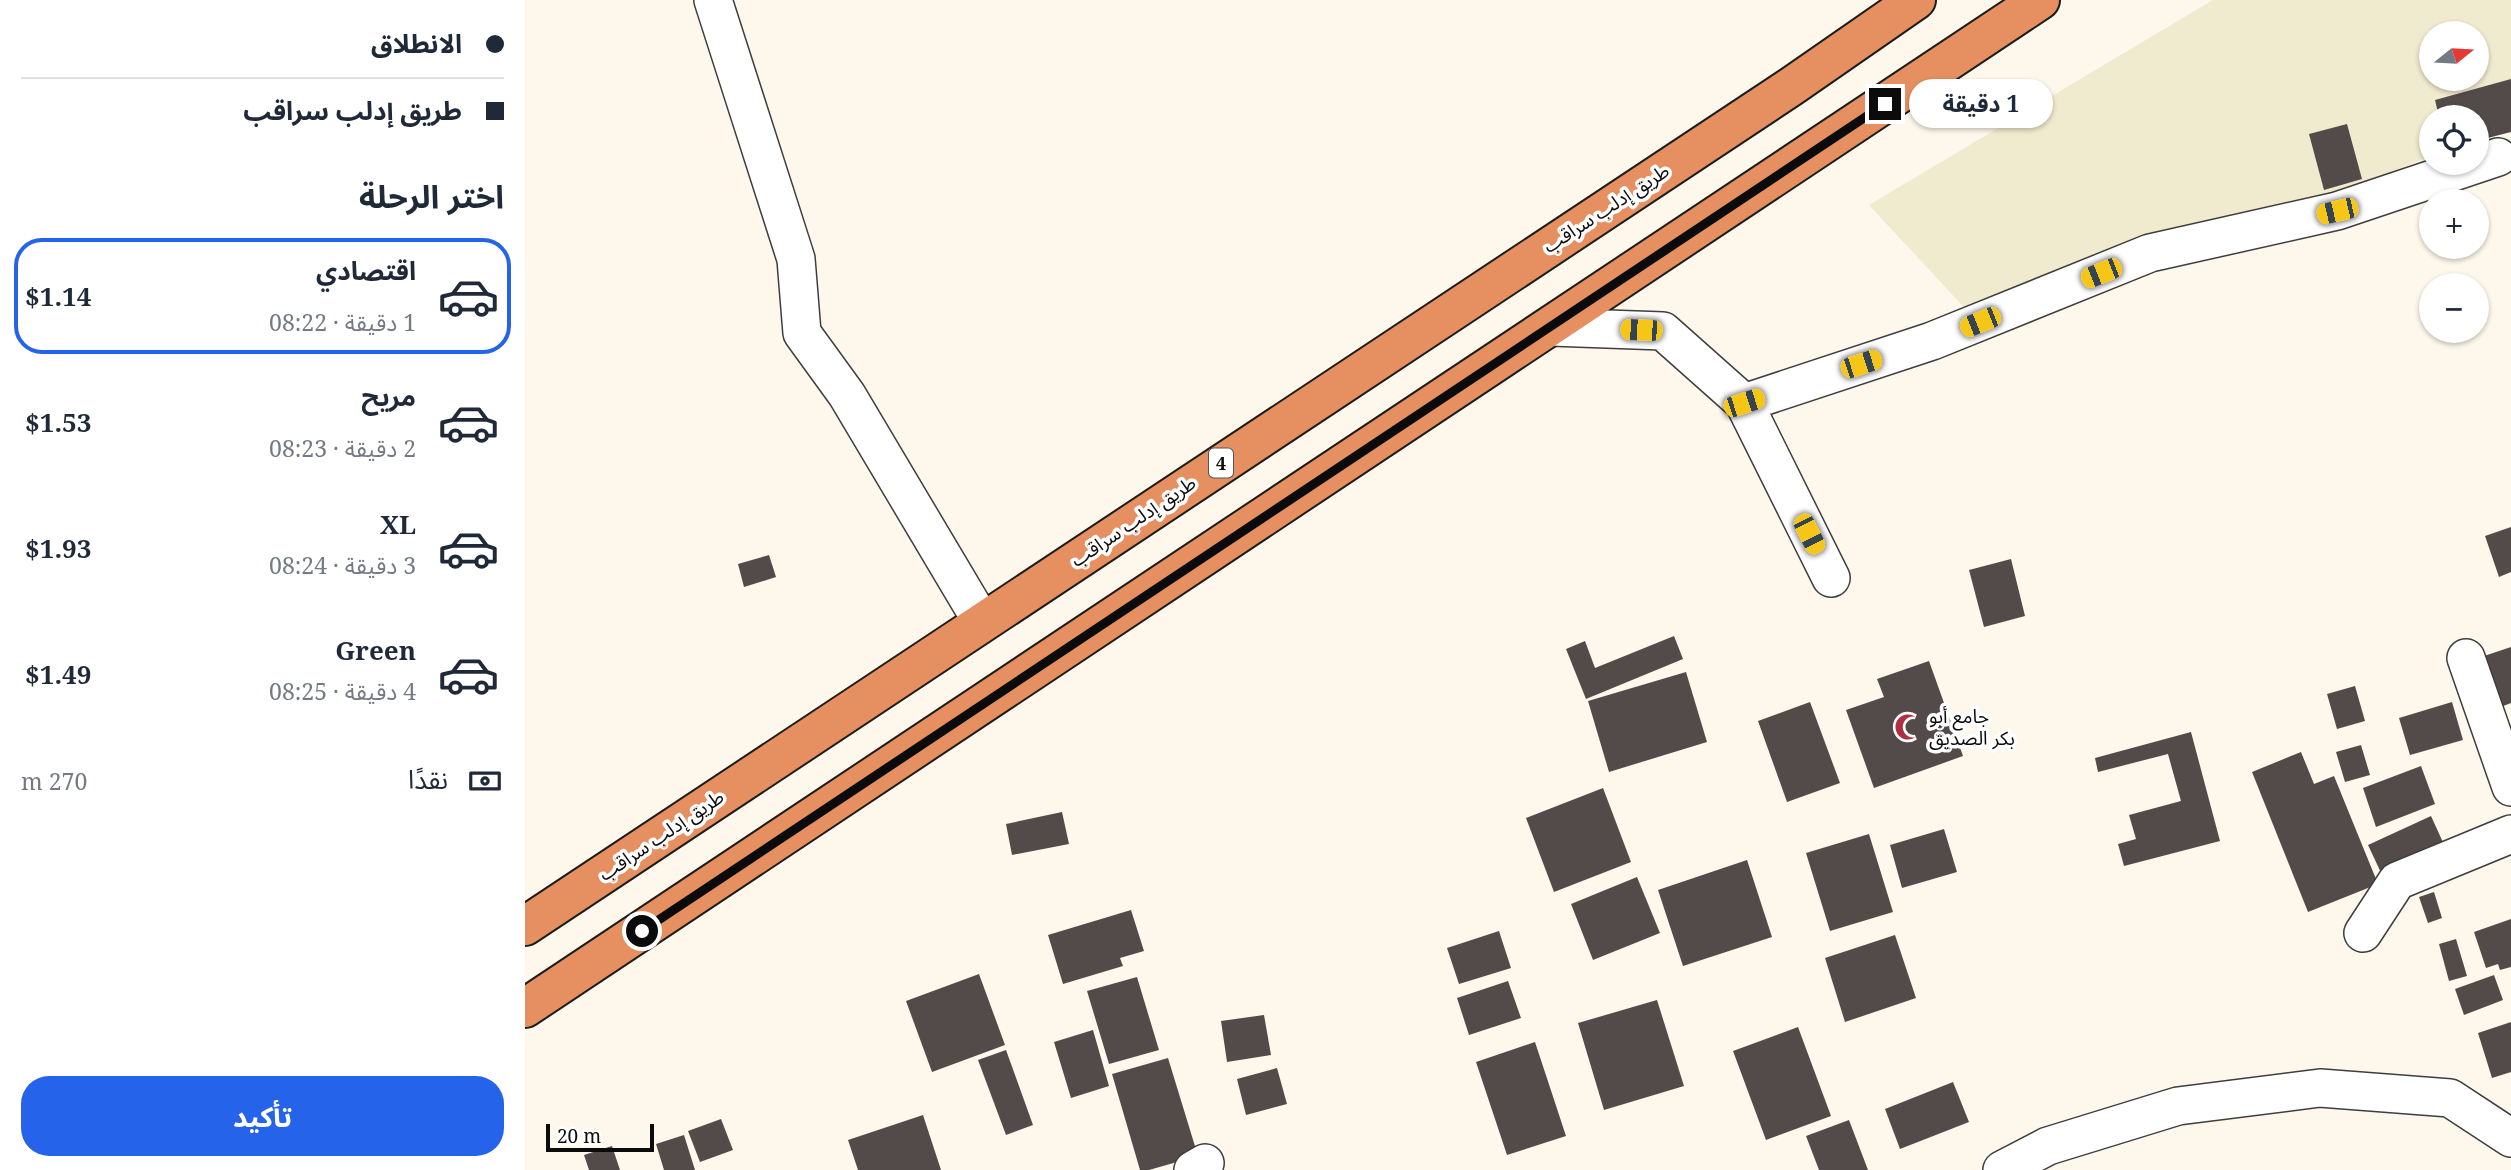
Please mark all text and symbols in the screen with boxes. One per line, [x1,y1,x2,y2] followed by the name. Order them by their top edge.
[2419,21,2489,91] north arrow
[2419,21,2489,343] map controls
[371,25,462,61] text: الانطلاق
[1909,80,2053,128] callout: 1 دقيقة
[1943,87,2019,119] text: 1 دقيقة
[1869,88,1901,120] route end
[243,92,462,128] text: طريق إدلب سراقب
[2419,105,2489,175] button: locate
[1538,157,1674,259] street label: طريق إدلب سراقب
[359,174,504,217] text: اختر الرحلة
[2419,189,2489,259] button: +
[2315,196,2360,226] car
[316,252,416,288] text: اقتصادي
[2078,255,2125,291] car
[437,265,500,328] icon: car
[2419,273,2489,343] button: −
[25,278,91,314] text: $1.14
[1957,304,2004,340] car
[269,306,416,338] text: 1 دقيقة · 08:22
[1620,319,1663,341] car
[1838,348,1885,380] car
[361,378,416,414] text: مريح
[1721,387,1768,419] car
[437,391,500,454] icon: car
[25,404,91,440] text: $1.53
[269,432,416,464] text: 2 دقيقة · 08:23
[1209,448,1233,477] road number: 4
[1065,469,1201,573] street label: طريق إدلب سراقب
[380,506,416,542] text: XL
[1791,511,1828,557] car
[437,517,500,580] icon: car
[25,530,91,566] text: $1.93
[269,549,416,581] text: 3 دقيقة · 08:24
[335,632,416,668] text: Green
[437,643,500,706] icon: car
[25,656,91,692] text: $1.49
[269,675,416,707] text: 4 دقيقة · 08:25
[1929,703,2015,751] place label: جامع أبو بكر الصديق
[1893,712,1923,742] mosque icon: جامع أبو بكر الصديق
[408,761,448,797] text: نقدًا
[466,762,504,800] icon: cash
[21,765,87,797] text: 270 m
[593,783,729,887] street label: طريق إدلب سراقب
[626,915,658,947] route start
[21,1076,504,1156] button: تأكيد
[546,1121,655,1153] scale bar
[557,1123,601,1149] text: 20 m

